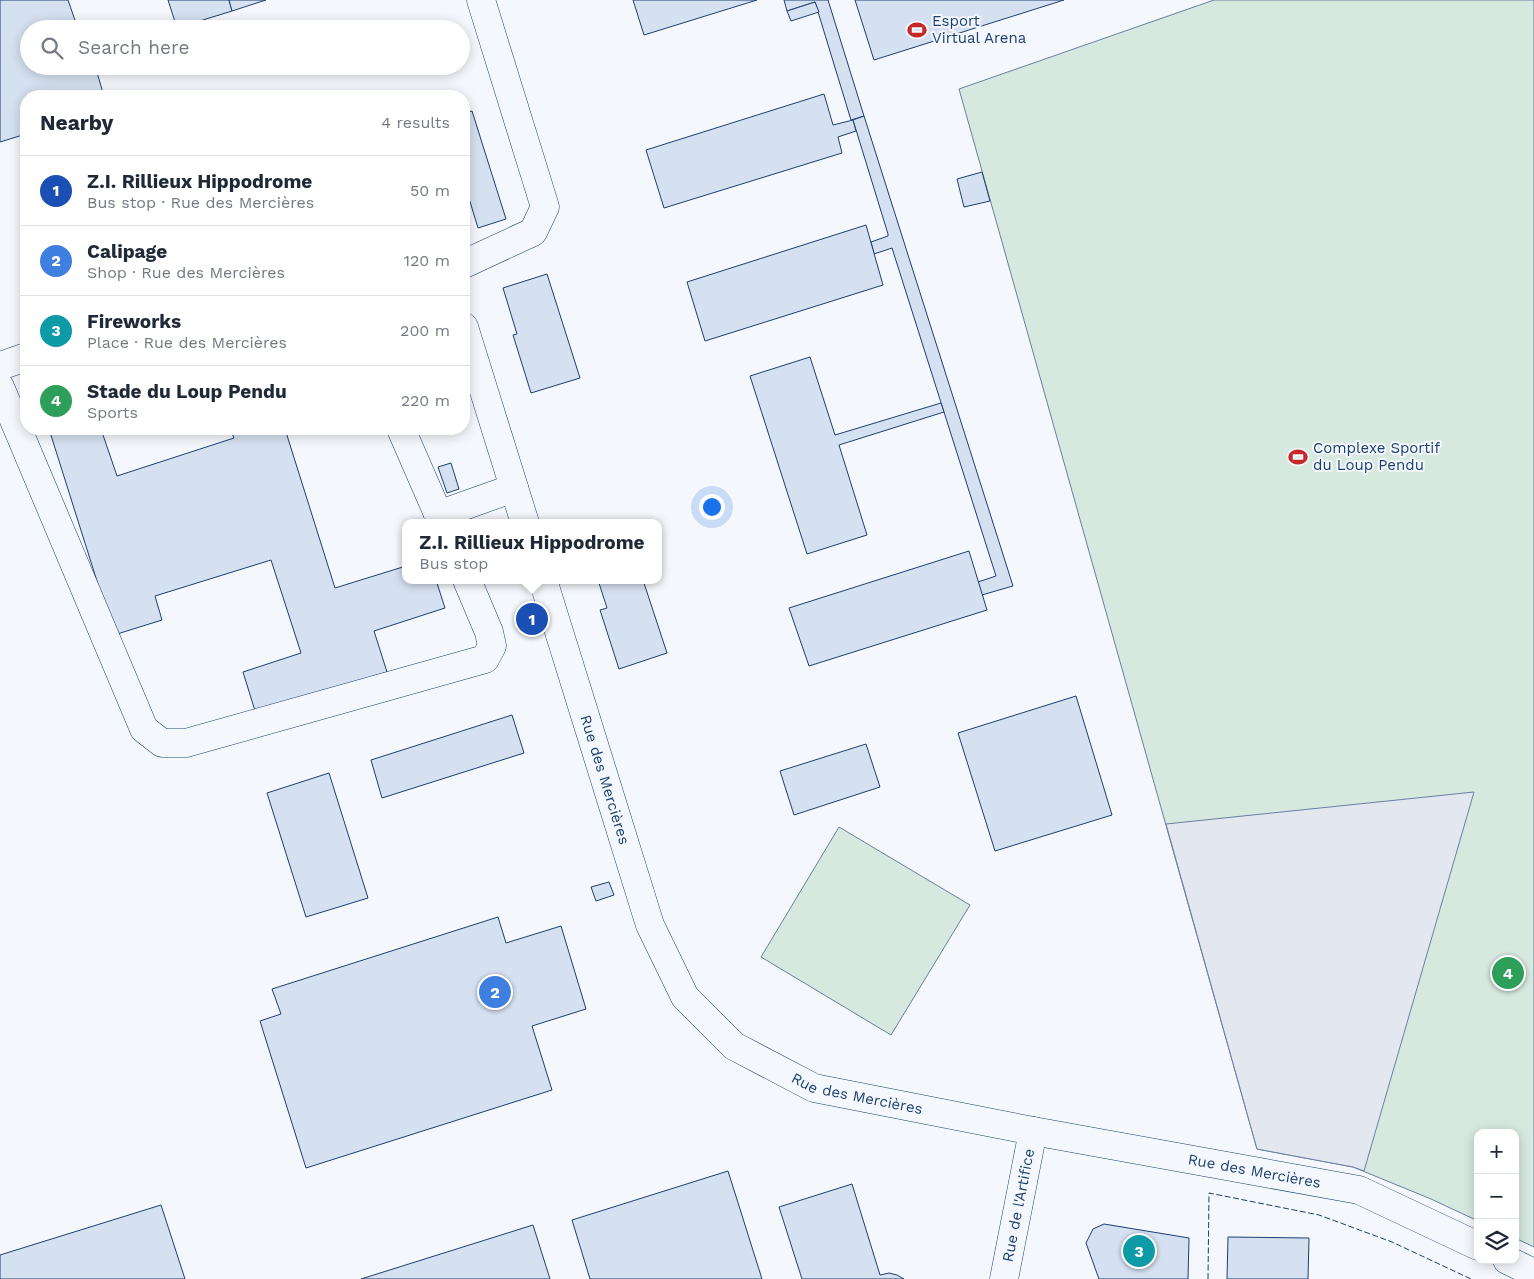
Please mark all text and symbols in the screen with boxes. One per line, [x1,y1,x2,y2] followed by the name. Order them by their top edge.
[932,12,1027,47] place label: Esport Virtual Arena
[906,19,928,41] sports icon: Esport Virtual Arena
[20,20,470,75] search box
[38,34,66,62] icon: search
[78,36,189,59] text: Search here
[40,110,113,135] text: Nearby
[381,113,450,132] text: 4 results
[87,170,312,193] text: Z.I. Rillieux Hippodrome
[53,181,59,200] text: 1
[410,181,450,200] text: 50 m
[87,193,314,212] text: Bus stop · Rue des Mercières
[87,240,167,263] text: Calipage
[51,251,61,270] text: 2
[404,251,450,270] text: 120 m
[87,263,285,282] text: Shop · Rue des Mercières
[87,310,181,333] text: Fireworks
[51,321,61,340] text: 3
[400,321,450,340] text: 200 m
[87,333,287,352] text: Place · Rue des Mercières
[87,380,287,403] text: Stade du Loup Pendu
[51,391,61,410] text: 4
[401,391,450,410] text: 220 m
[87,403,138,422] text: Sports
[1313,439,1440,474] place label: Complexe Sportif du Loup Pendu
[1287,446,1309,468] sports icon: Complexe Sportif du Loup Pendu
[699,494,725,520] your location
[402,519,662,584] popup
[419,531,645,554] text: Z.I. Rillieux Hippodrome
[419,554,488,573] text: Bus stop
[516,600,548,638] pin: 1
[576,713,633,847] street label: Rue des Mercières
[1492,954,1524,992] pin: 4
[479,973,511,1011] pin: 2
[788,1069,924,1118] street label: Rue des Mercières
[1474,1129,1519,1264] map controls
[1474,1129,1519,1174] button: +
[999,1147,1038,1264] street label: Rue de l'Artifice
[1186,1150,1322,1192] street label: Rue des Mercières
[1474,1174,1519,1219] button: −
[1474,1219,1519,1264] button: layers
[1123,1232,1155,1270] pin: 3

